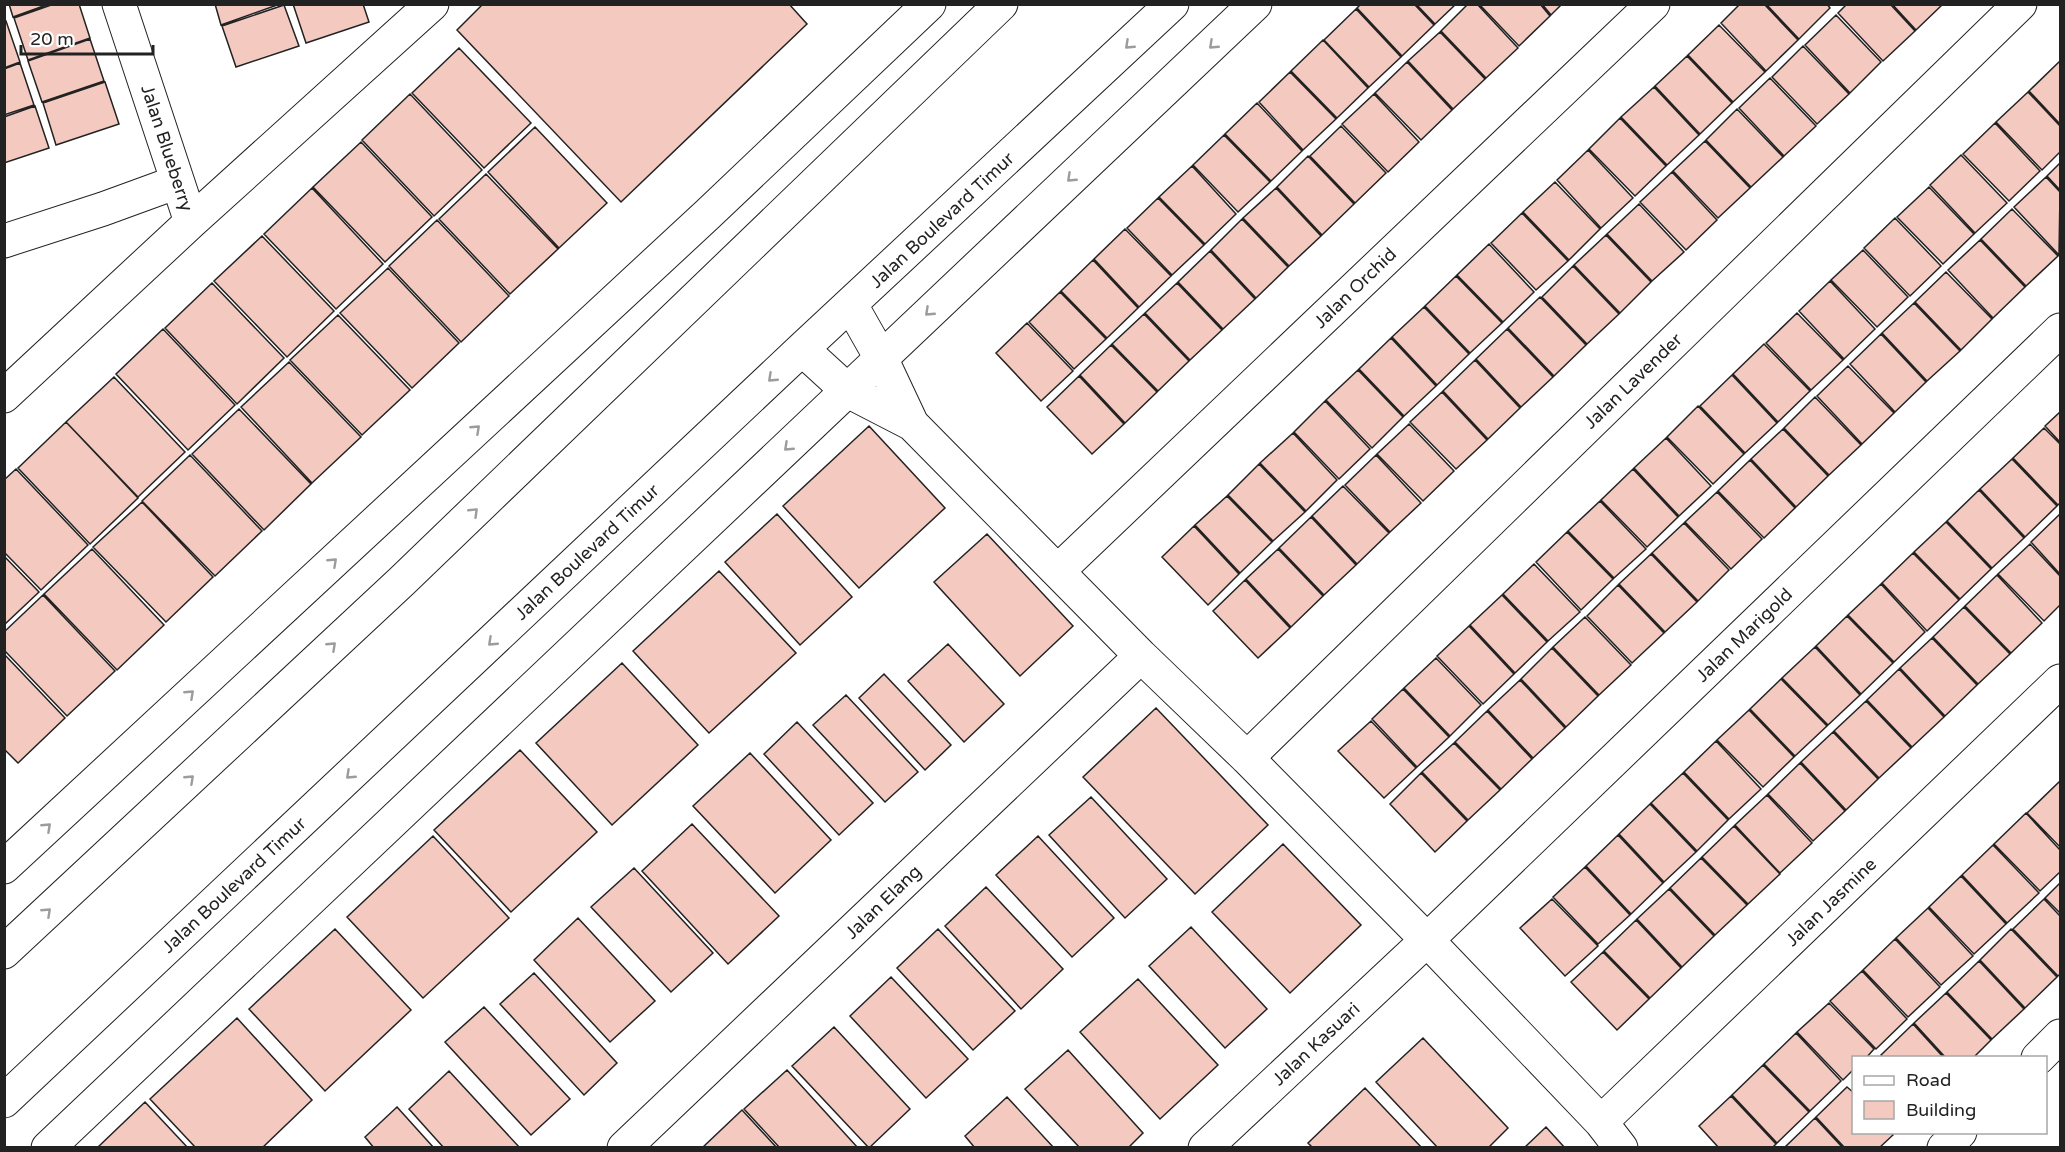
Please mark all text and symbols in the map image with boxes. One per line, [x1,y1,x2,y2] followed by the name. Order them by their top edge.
[21,18,153,56] scale bar
[30,28,74,50] text: 20 m
[1126,37,1137,48] one-way arrow
[1209,37,1220,48] one-way arrow
[136,82,198,214] street label: Jalan Blueberry
[865,147,1019,293] street label: Jalan Boulevard Timur
[1067,171,1078,182] one-way arrow
[1309,243,1401,333] street label: Jalan Orchid
[925,305,936,316] one-way arrow
[1579,329,1687,433] street label: Jalan Lavender
[768,371,778,382] one-way arrow
[469,425,480,436] one-way arrow
[785,440,795,451] one-way arrow
[510,479,664,625] street label: Jalan Boulevard Timur
[466,508,477,519] one-way arrow
[326,558,337,569] one-way arrow
[1691,583,1797,687] street label: Jalan Marigold
[489,634,500,645] one-way arrow
[325,642,336,653] one-way arrow
[183,691,194,702] one-way arrow
[347,768,358,779] one-way arrow
[183,775,193,786] one-way arrow
[157,812,311,958] street label: Jalan Boulevard Timur
[41,823,51,834] one-way arrow
[1781,853,1881,951] street label: Jalan Jasmine
[840,860,926,944] street label: Jalan Elang
[41,908,51,919] one-way arrow
[1268,998,1364,1090] street label: Jalan Kasuari
[1852,1056,2047,1134] legend
[1906,1069,1951,1091] text: Road
[1906,1099,1976,1121] text: Building

